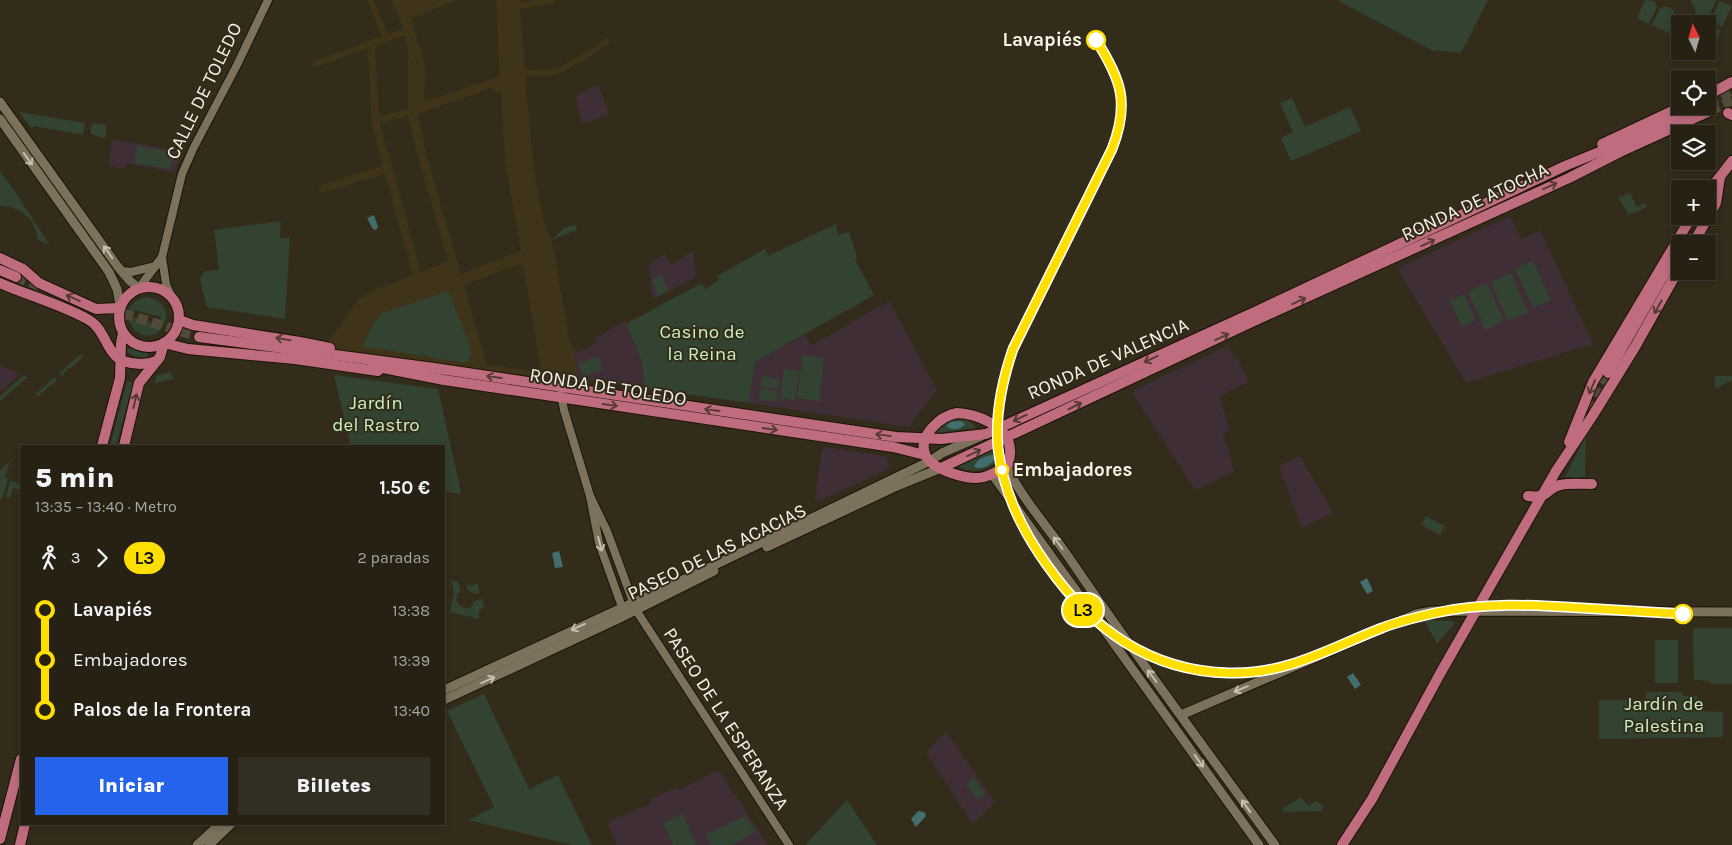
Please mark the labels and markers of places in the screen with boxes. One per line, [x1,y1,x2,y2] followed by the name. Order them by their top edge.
[1003,29,1082,51] place label: Lavapiés
[1086,30,1106,50] marker: Lavapiés
[1013,459,1132,481] place label: Embajadores
[995,463,1009,477] marker: Embajadores
[1673,604,1693,624] unlabelled marker

